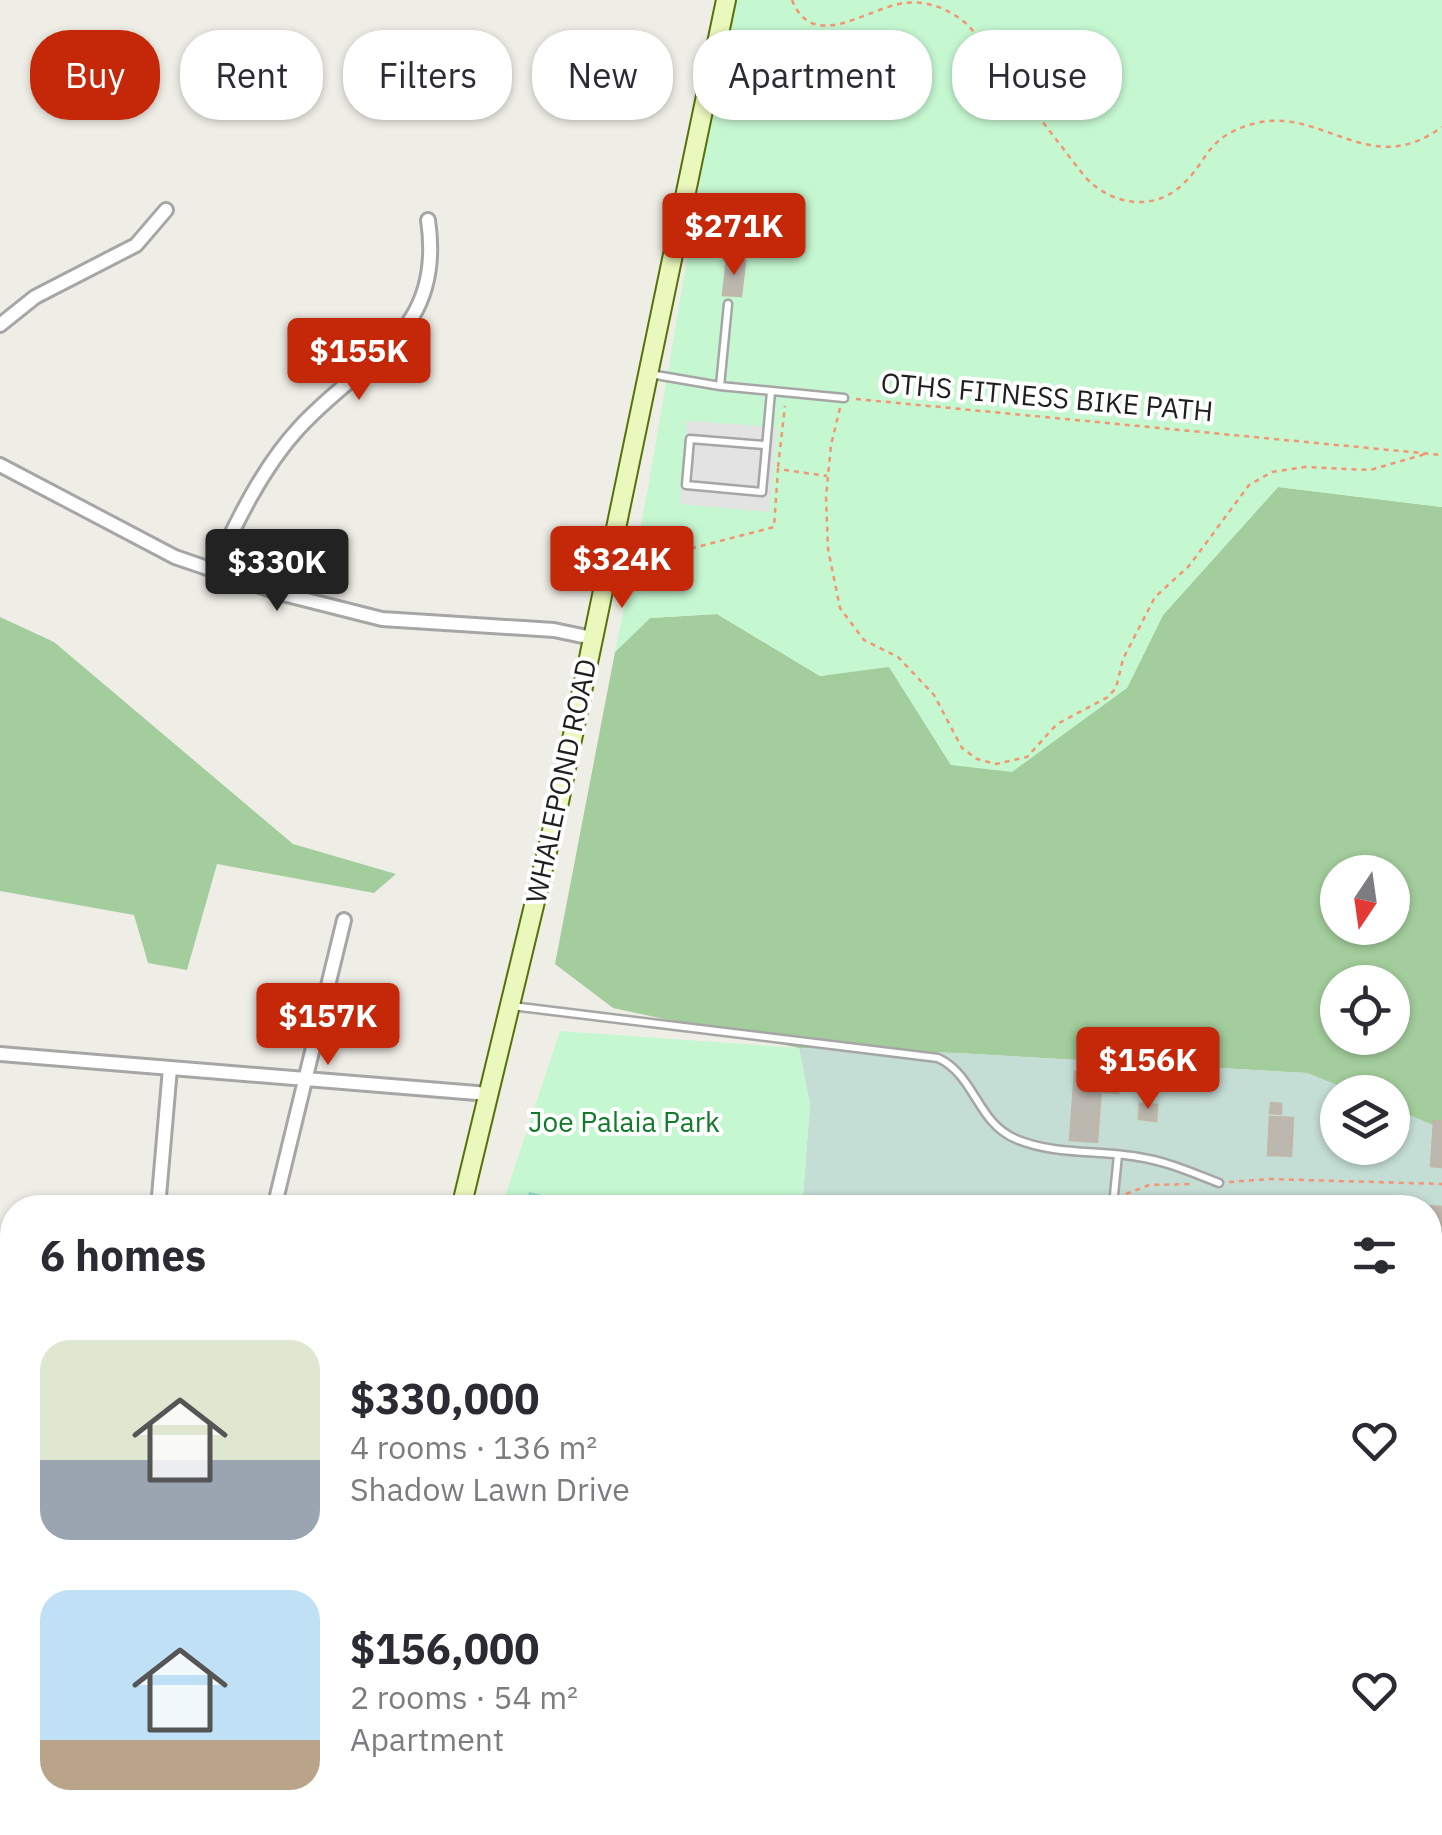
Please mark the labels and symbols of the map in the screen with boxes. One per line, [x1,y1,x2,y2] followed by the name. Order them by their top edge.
[664,193,804,278] pin: $271K
[289,318,429,403] pin: $155K
[879,364,1215,429] street label: OTHS FITNESS BIKE PATH
[552,526,692,611] pin: $324K
[207,529,347,614] pin: $330K
[517,655,604,906] street label: WHALEPOND ROAD
[1320,855,1410,945] north arrow
[258,983,398,1068] pin: $157K
[1078,1027,1218,1112] pin: $156K
[528,1103,720,1140] park label: Joe Palaia Park

